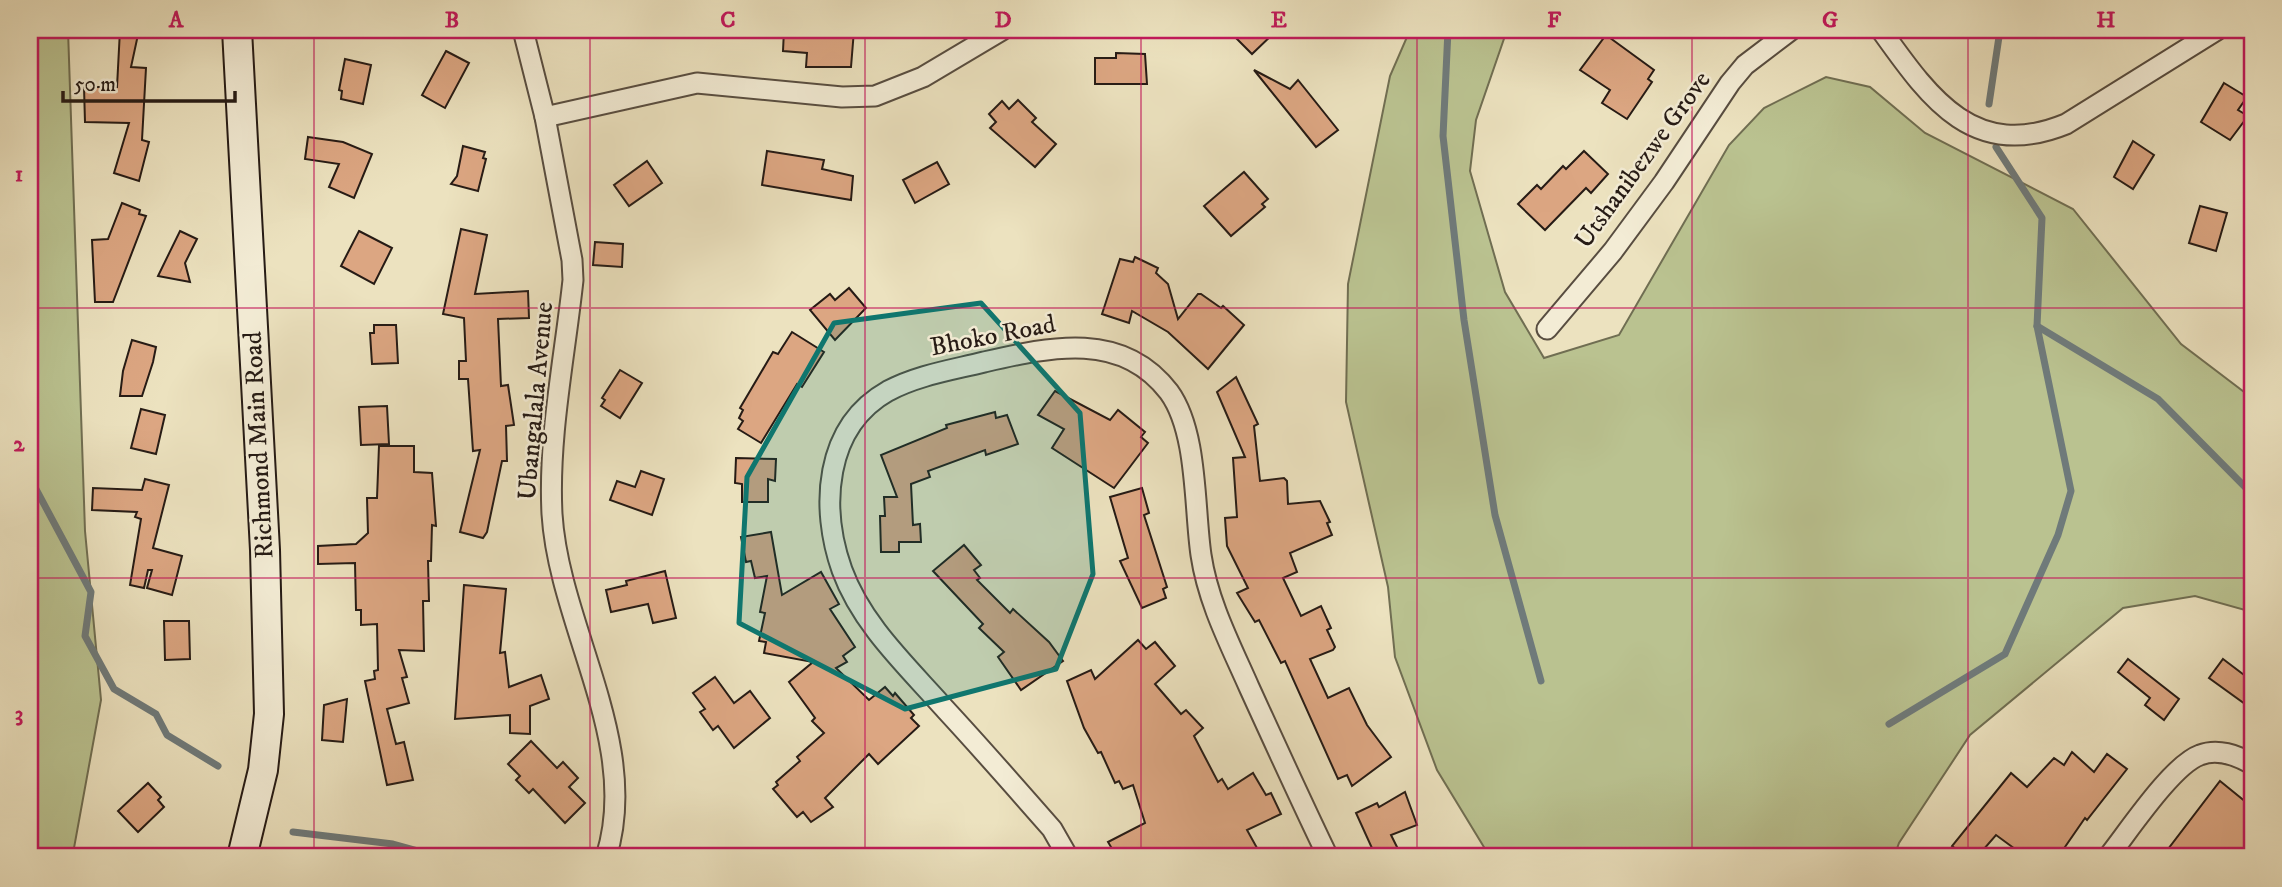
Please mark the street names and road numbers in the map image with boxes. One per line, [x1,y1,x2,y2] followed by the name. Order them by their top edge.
[1568,65,1718,255] street label: Utshanibezwe Grove
[511,301,561,501] street label: Ubangalala Avenue
[927,308,1059,364] street label: Bhoko Road
[237,331,281,559] street label: Richmond Main Road

